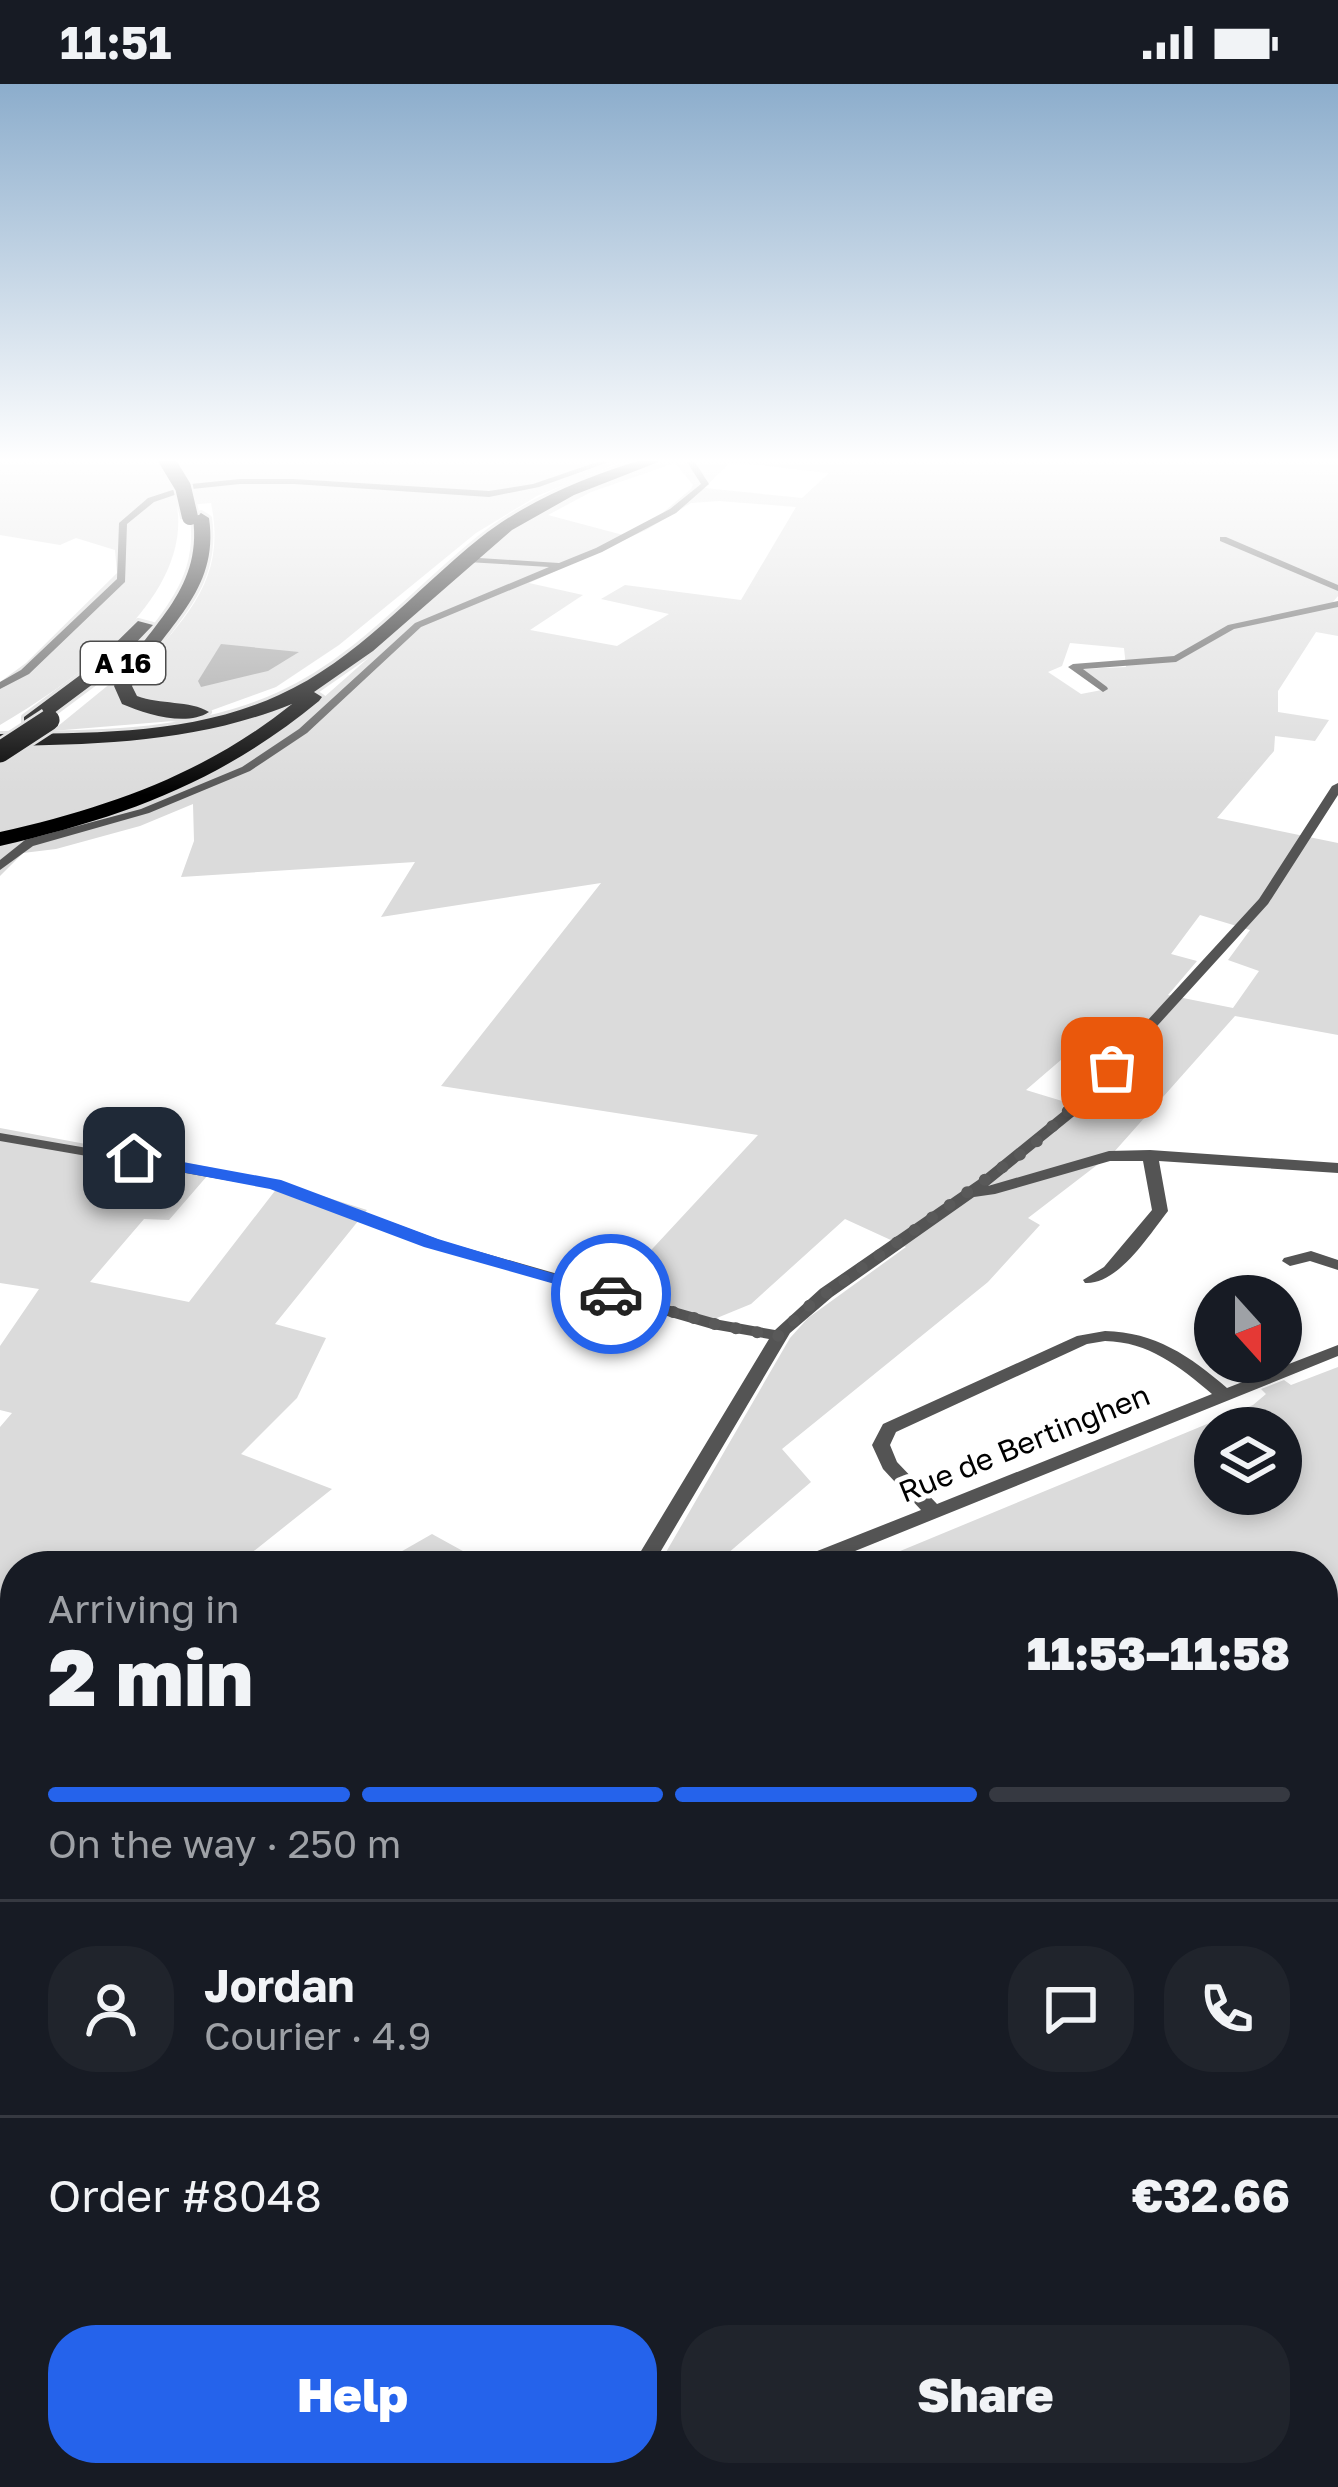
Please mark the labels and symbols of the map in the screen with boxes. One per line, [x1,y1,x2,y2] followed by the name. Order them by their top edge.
[81,642,165,684] road number: A 16
[1061,1017,1163,1119] pin
[83,1107,185,1209] pin
[551,1234,671,1354] courier
[1194,1275,1302,1383] north arrow
[893,1376,1155,1510] street label: Rue de Bertinghen

